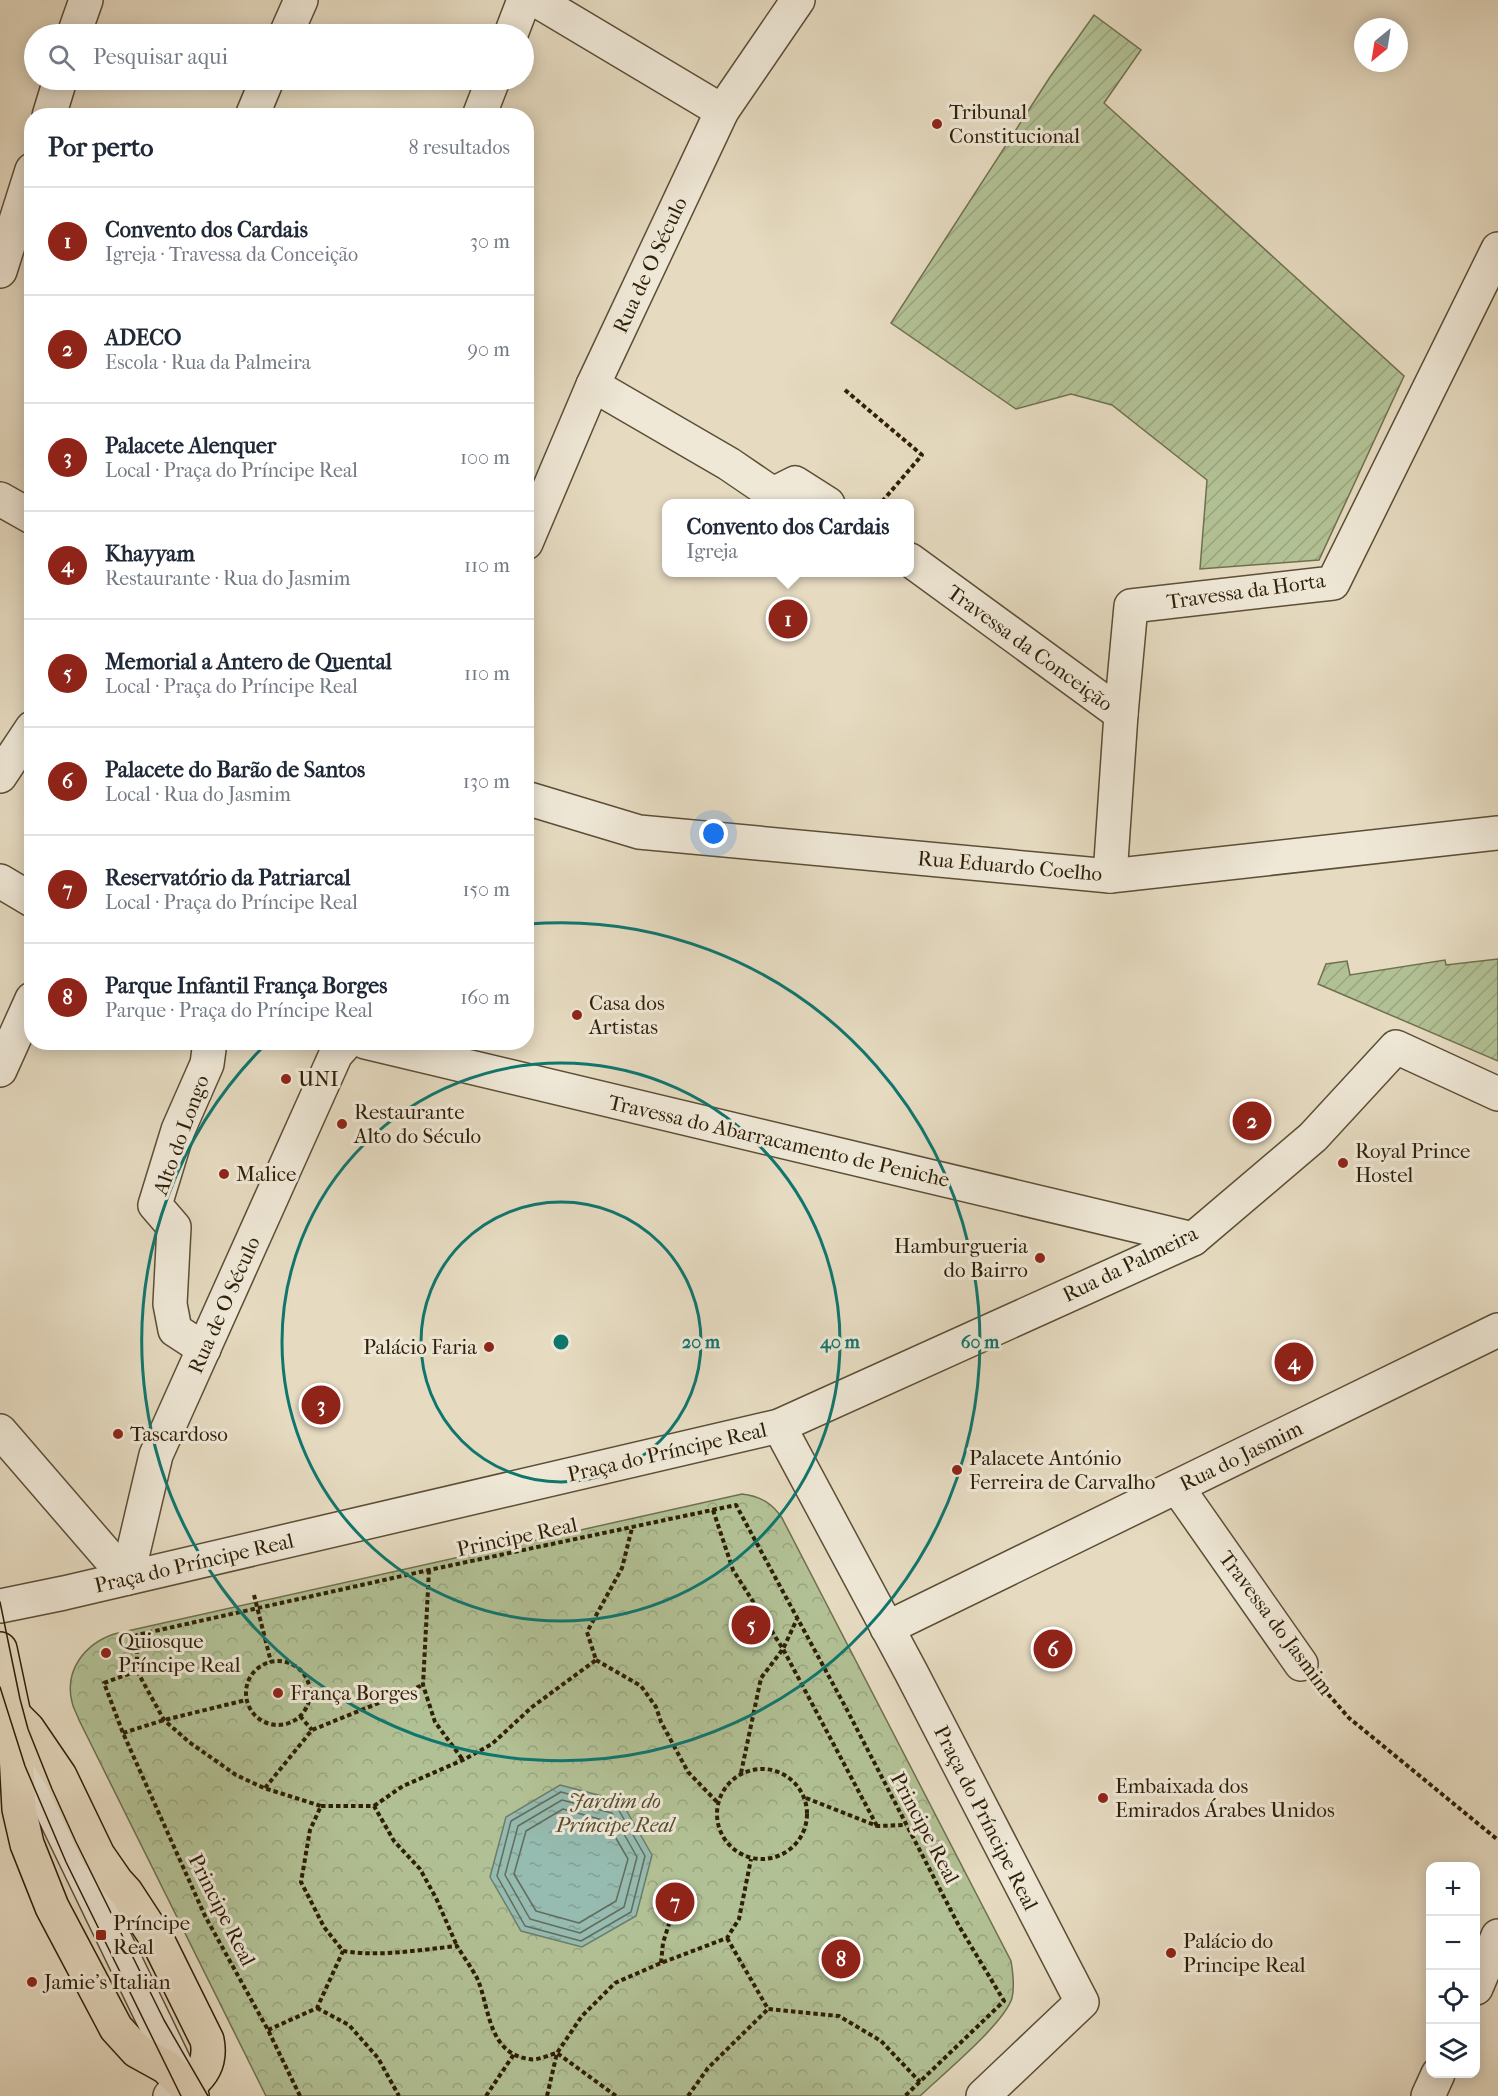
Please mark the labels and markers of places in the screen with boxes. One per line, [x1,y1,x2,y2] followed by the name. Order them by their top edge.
[949,100,1080,148] place label: Tribunal Constitucional
[930,117,944,131] marker: Tribunal Constitucional
[768,596,808,642] pin: 1
[588,991,665,1039] place label: Casa dos Artistas
[570,1008,584,1022] marker: Casa dos Artistas
[298,1067,338,1091] place label: UNI
[279,1072,293,1086] marker: UNI
[1232,1098,1272,1144] pin: 2
[353,1100,481,1148] place label: Restaurante Alto do Século
[335,1117,349,1131] marker: Restaurante Alto do Século
[1355,1139,1470,1187] place label: Royal Prince Hostel
[1336,1156,1350,1170] marker: Royal Prince Hostel
[236,1162,296,1186] place label: Malice
[217,1167,231,1181] marker: Malice
[894,1234,1028,1282] place label: Hamburgueria do Bairro
[1033,1251,1047,1265] marker: Hamburgueria do Bairro
[551,1332,571,1352] centre of rings
[363,1335,477,1359] place label: Palácio Faria
[482,1340,496,1354] marker: Palácio Faria
[1274,1340,1314,1384] pin: 4
[302,1382,340,1428] pin: 3
[130,1422,228,1446] place label: Tascardoso
[111,1427,125,1441] marker: Tascardoso
[969,1446,1155,1494] place label: Palacete António Ferreira de Carvalho
[950,1463,964,1477] marker: Palacete António Ferreira de Carvalho
[732,1602,771,1648] pin: 5
[1034,1626,1072,1672] pin: 6
[118,1629,241,1677] place label: Quiosque Príncipe Real
[99,1646,113,1660] marker: Quiosque Príncipe Real
[290,1681,418,1705] place label: França Borges
[271,1686,285,1700] marker: França Borges
[1115,1774,1335,1822] place label: Embaixada dos Emirados Árabes Unidos
[1096,1791,1110,1805] marker: Embaixada dos Emirados Árabes Unidos
[656,1880,694,1924] pin: 7
[113,1911,190,1959] place label: Príncipe Real
[94,1928,108,1942] marker: Príncipe Real
[1183,1929,1306,1977] place label: Palácio do Principe Real
[822,1936,860,1982] pin: 8
[1164,1946,1178,1960] marker: Palácio do Principe Real
[42,1970,171,1994] place label: Jamie's Italian
[25,1975,39,1989] marker: Jamie's Italian

